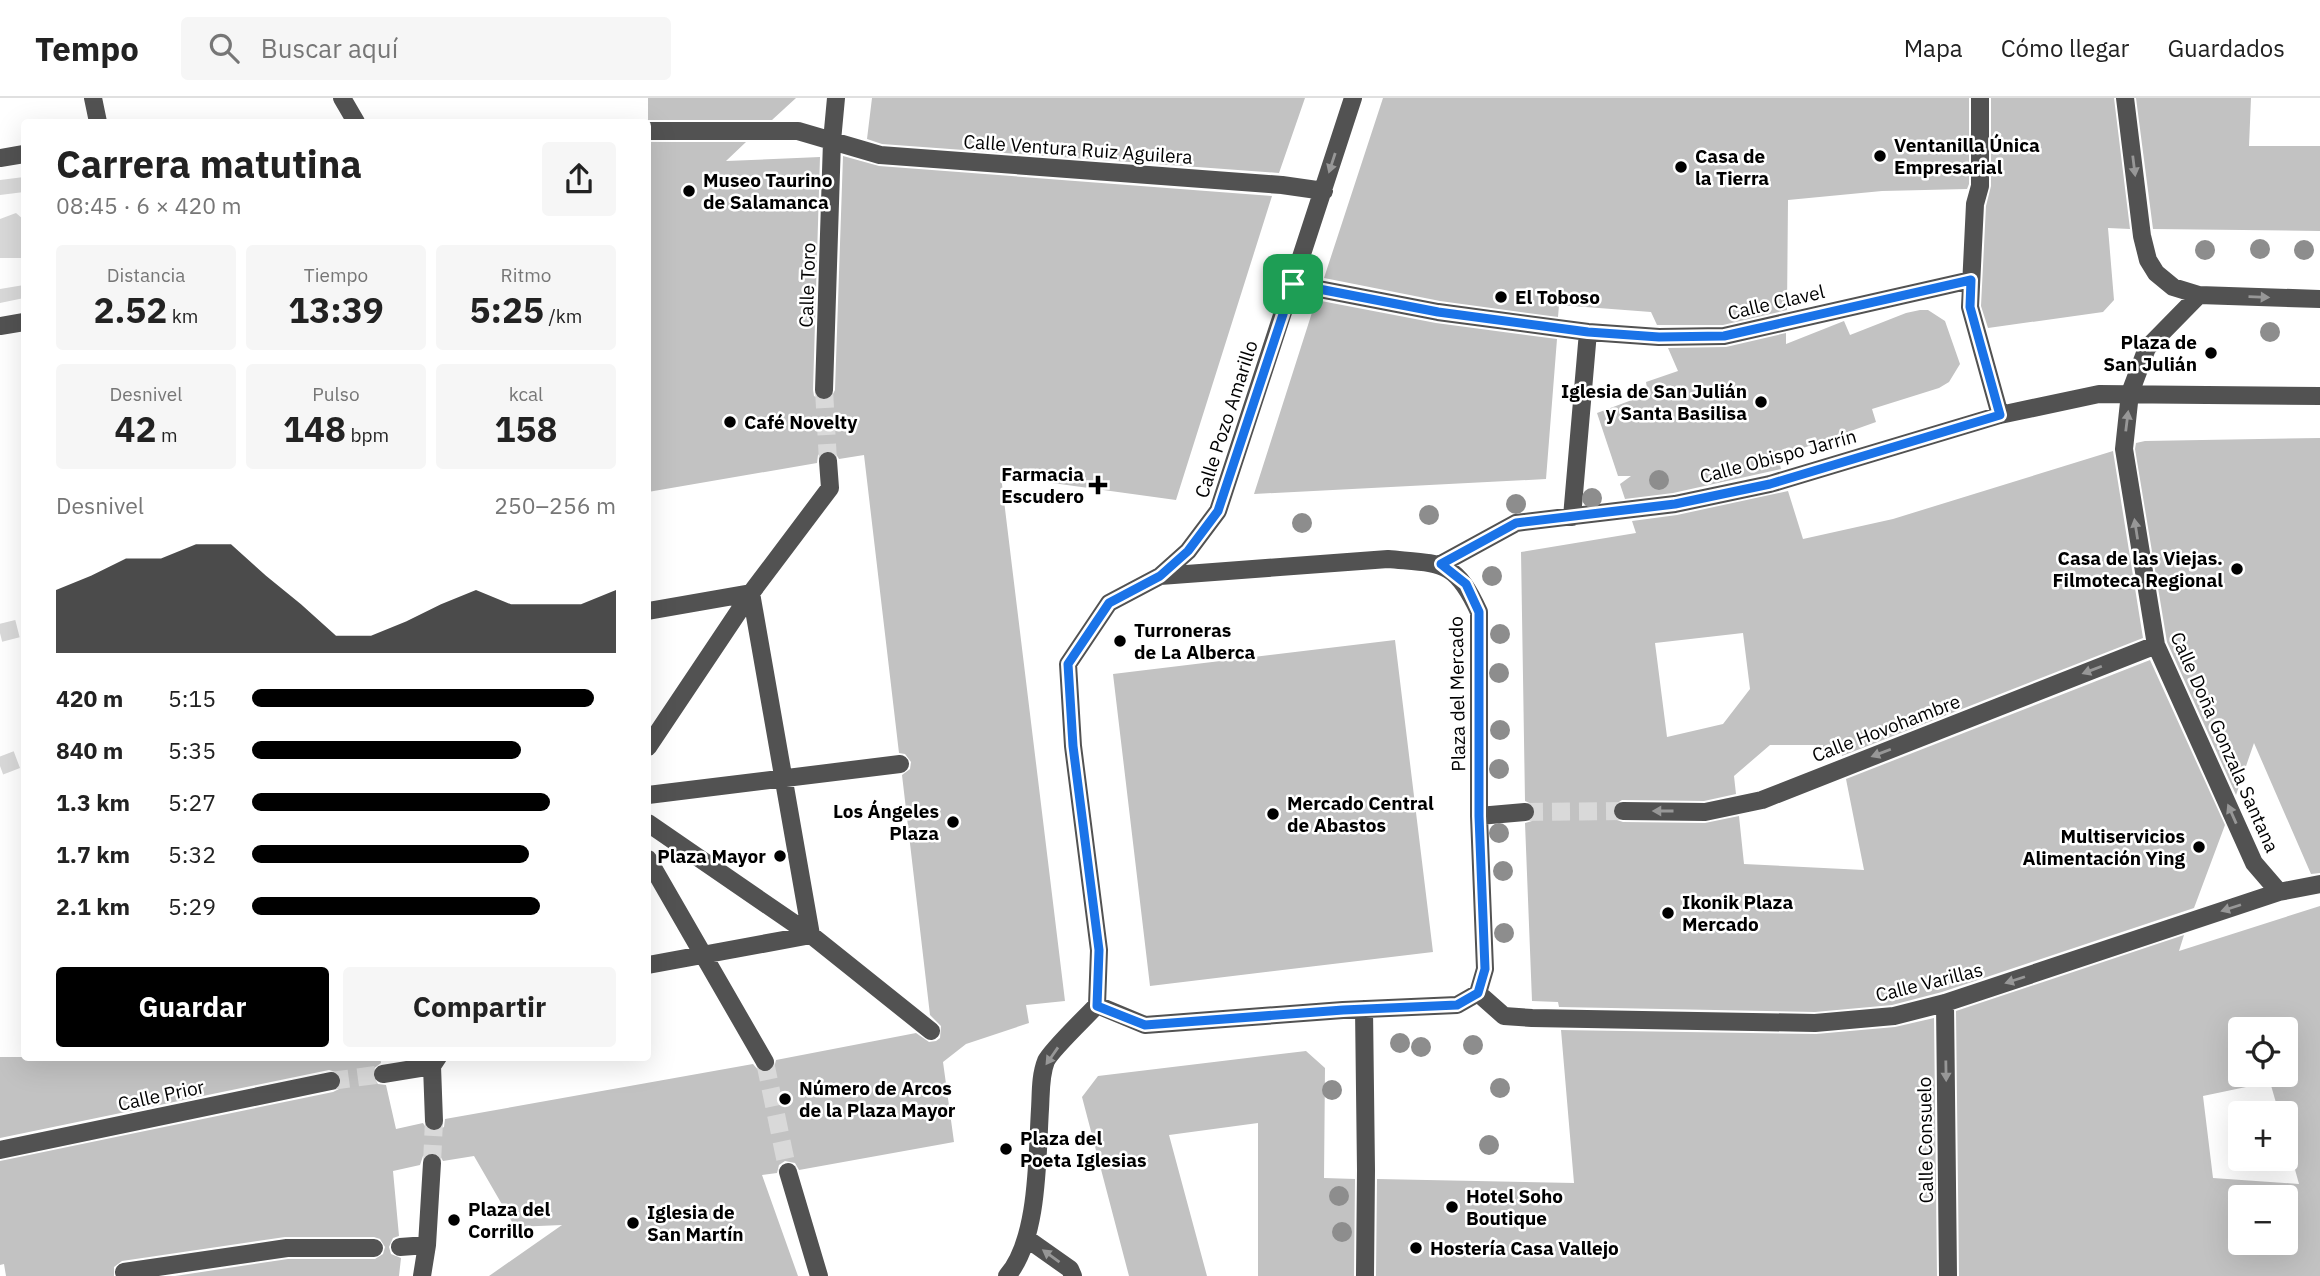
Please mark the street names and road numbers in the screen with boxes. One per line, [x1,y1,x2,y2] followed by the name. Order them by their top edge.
[963,129,1193,169] street label: Calle Ventura Ruiz Aguilera
[794,242,820,328] street label: Calle Toro
[1725,279,1827,325] street label: Calle Clavel
[1189,337,1263,501] street label: Calle Pozo Amarillo
[1697,424,1859,488] street label: Calle Obispo Jarrín
[1444,616,1470,772] street label: Plaza del Mercado
[2165,628,2285,856] street label: Calle Doña Gonzala Santana
[1809,689,1963,767] street label: Calle Hovohambre
[1873,957,1985,1007] street label: Calle Varillas
[116,1074,206,1116] street label: Calle Prior
[1912,1076,1938,1204] street label: Calle Consuelo

